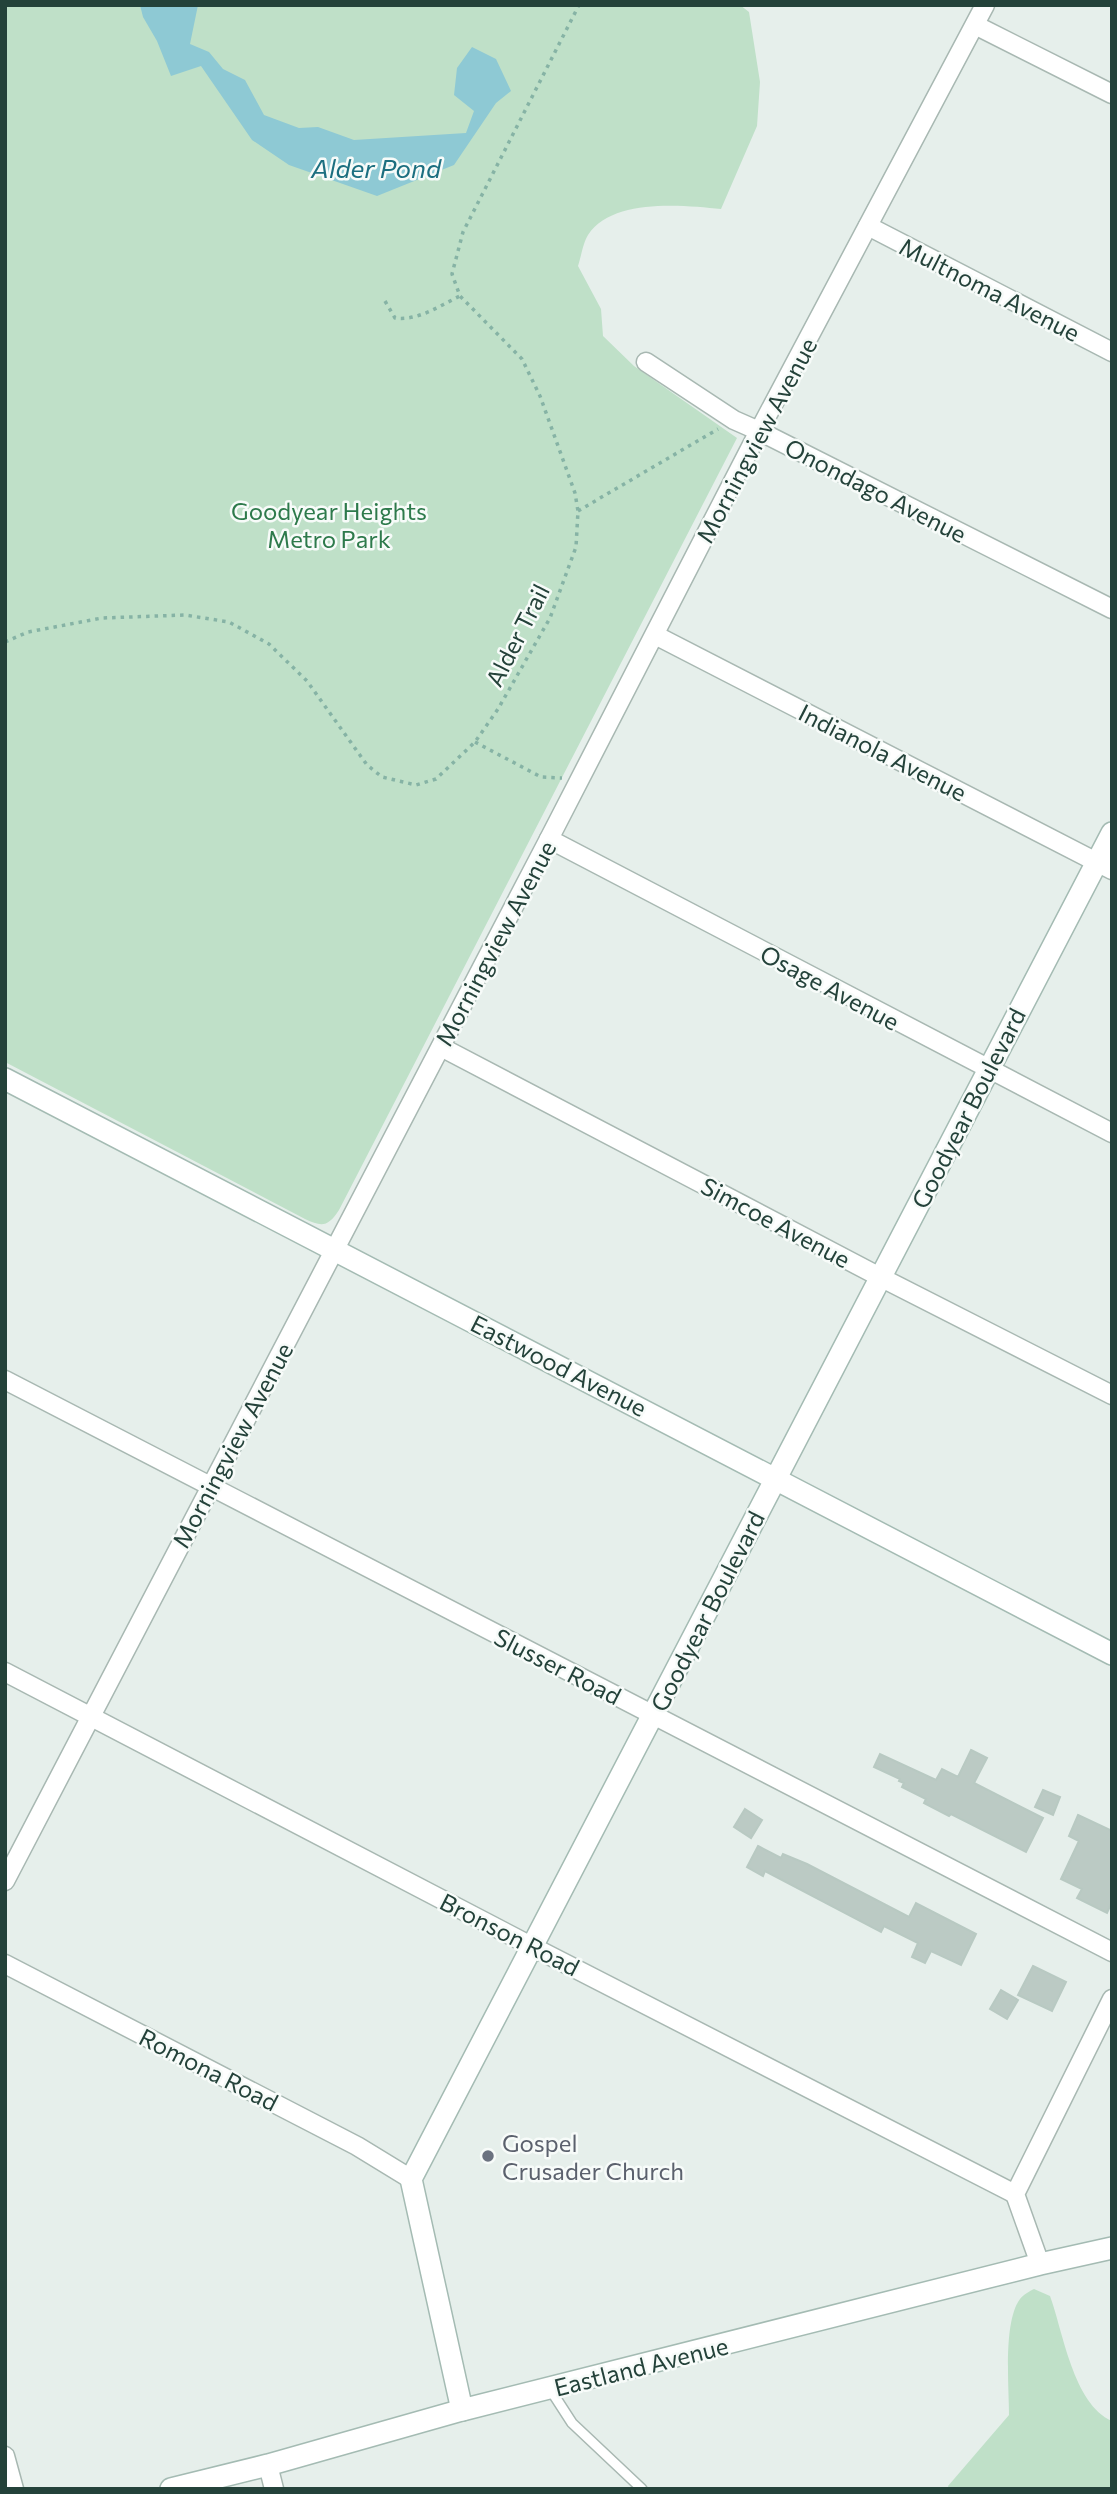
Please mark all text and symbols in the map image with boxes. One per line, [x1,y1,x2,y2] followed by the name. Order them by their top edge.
[310,152,442,183] water label: Alder Pond
[895,231,1085,347] street label: Multnoma Avenue
[690,332,822,548] street label: Morningview Avenue
[781,432,971,548] street label: Onondago Avenue
[231,496,427,553] park label: Goodyear Heights Metro Park
[479,579,555,691] street label: Alder Trail
[794,697,972,807] street label: Indianola Avenue
[429,835,561,1051] street label: Morningview Avenue
[756,938,904,1036] street label: Osage Avenue
[905,1003,1031,1213] street label: Goodyear Boulevard
[697,1171,855,1273] street label: Simcoe Avenue
[466,1308,652,1422] street label: Eastwood Avenue
[166,1337,298,1553] street label: Morningview Avenue
[644,1506,770,1716] street label: Goodyear Boulevard
[490,1622,626,1710] street label: Slusser Road
[436,1886,584,1982] street label: Bronson Road
[135,2022,283,2116] street label: Romona Road
[502,2128,684,2185] place label: Gospel Crusader Church
[480,2148,496,2164] marker: Gospel Crusader Church
[551,2330,731,2402] street label: Eastland Avenue

